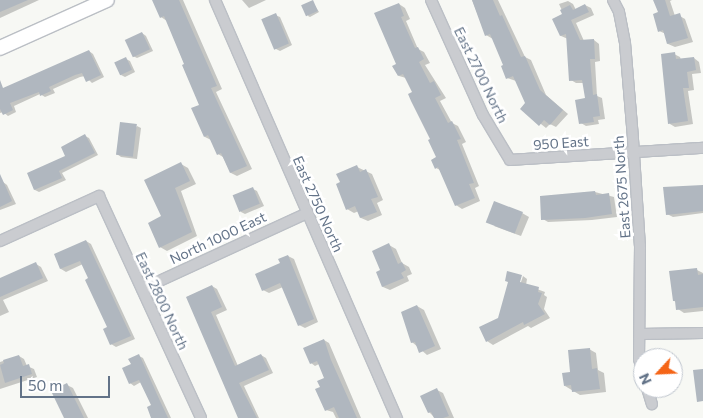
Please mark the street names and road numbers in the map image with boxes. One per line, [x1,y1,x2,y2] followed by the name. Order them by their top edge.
[451,24,511,126] street label: East 2700 North
[532,133,590,153] street label: 950 East
[610,135,634,239] street label: East 2675 North
[289,153,347,255] street label: East 2750 North
[167,208,269,268] street label: North 1000 East
[132,249,192,353] street label: East 2800 North

